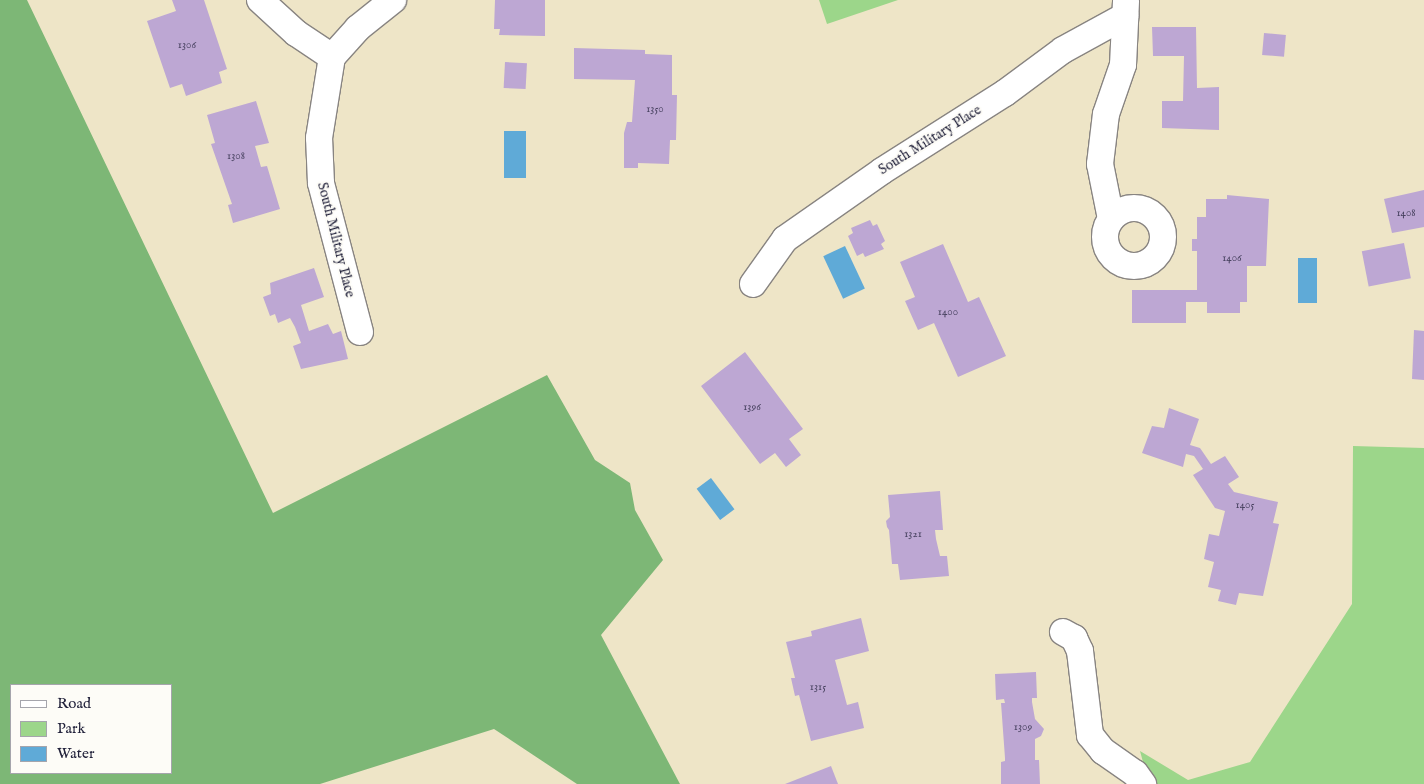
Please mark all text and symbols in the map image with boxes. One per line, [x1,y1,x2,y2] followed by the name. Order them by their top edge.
[178,38,196,52] house number: 1306
[646,102,664,116] house number: 1350
[875,102,985,178] street label: South Military Place
[227,149,245,163] house number: 1308
[314,181,358,299] street label: South Military Place
[1396,206,1416,220] house number: 1408
[1222,251,1242,265] house number: 1406
[938,305,958,319] house number: 1400
[743,400,761,414] house number: 1396
[1236,498,1254,512] house number: 1405
[904,527,922,541] house number: 1321
[810,680,826,694] house number: 1315
[10,684,172,774] legend
[57,694,91,713] text: Road
[57,719,86,738] text: Park
[1014,720,1032,734] house number: 1309
[57,744,94,763] text: Water

